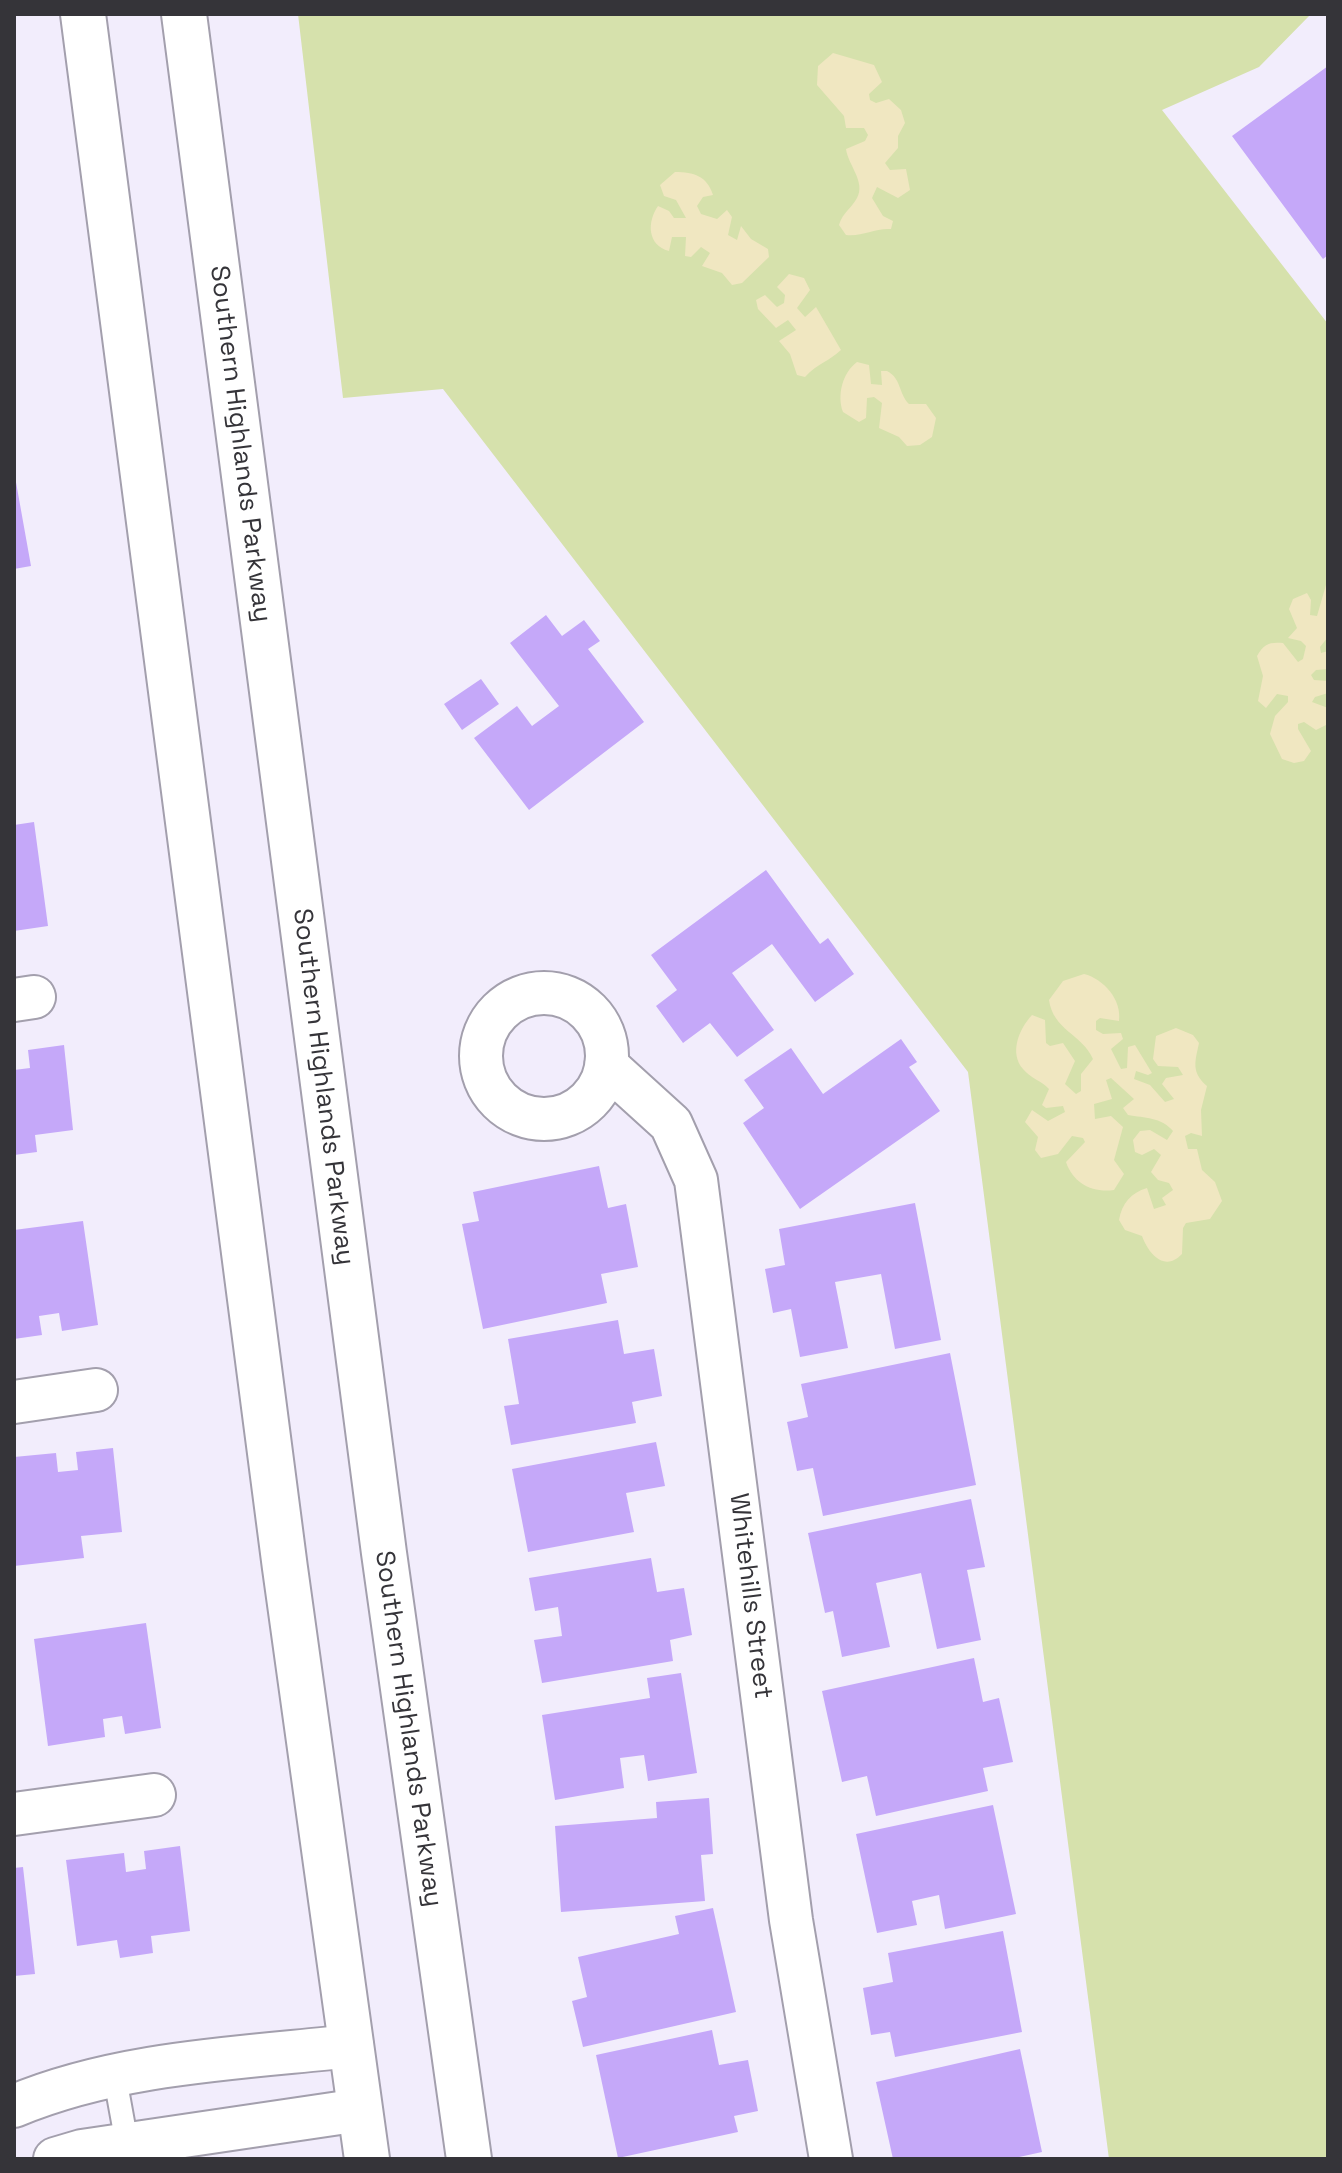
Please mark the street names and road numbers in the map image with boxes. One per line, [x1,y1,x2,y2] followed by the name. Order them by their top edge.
[203,264,277,624] street label: Southern Highlands Parkway
[286,907,360,1267] street label: Southern Highlands Parkway
[722,1491,778,1701] street label: Whitehills Street
[368,1549,448,1909] street label: Southern Highlands Parkway

